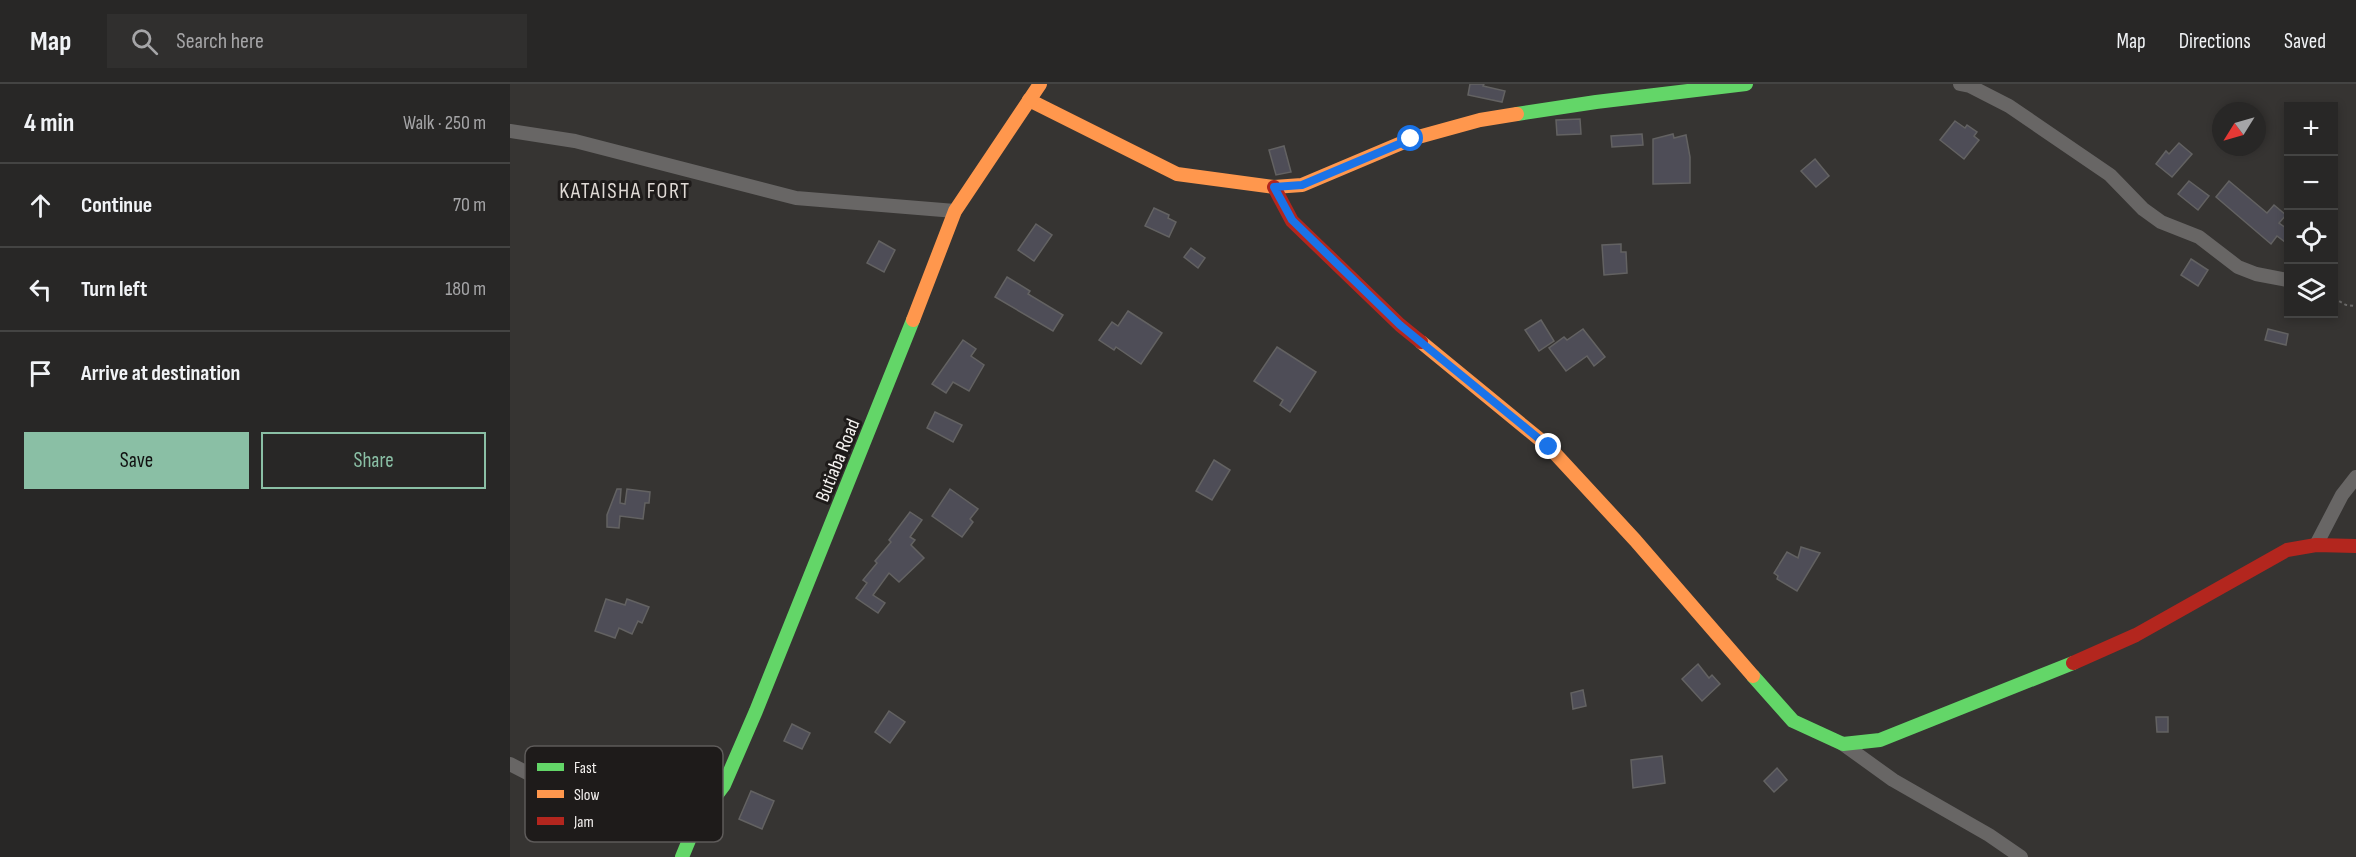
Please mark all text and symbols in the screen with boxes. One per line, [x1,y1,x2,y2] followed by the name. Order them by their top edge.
[107,14,527,68] search box
[30,25,71,58] text: Map
[128,25,161,58] icon: search
[176,28,264,55] text: Search here
[2116,29,2146,54] text: Map
[2179,29,2251,54] text: Directions
[2284,29,2326,54] text: Saved
[2212,102,2266,156] north arrow
[2284,102,2338,318] map controls
[2284,102,2338,156] button: +
[24,108,74,139] text: 4 min
[403,111,486,135] text: Walk · 250 m
[1397,125,1423,151] route start
[2284,156,2338,210] button: −
[559,178,691,205] district label: KATAISHA FORT
[24,189,57,222] icon: ahead
[81,192,152,219] text: Continue
[453,193,486,217] text: 70 m
[2284,210,2338,264] button: locate
[2284,264,2338,318] button: layers
[24,273,57,306] icon: left
[81,276,147,303] text: Turn left
[445,277,486,301] text: 180 m
[24,357,57,390] icon: arrive
[81,360,240,387] text: Arrive at destination
[810,415,865,505] street label: Butiaba Road
[24,432,249,489] button: Save
[261,432,486,489] button: Share
[1535,433,1561,459] route end
[525,746,723,842] legend
[574,759,597,778] text: Fast
[574,786,599,805] text: Slow
[573,813,594,832] text: Jam

